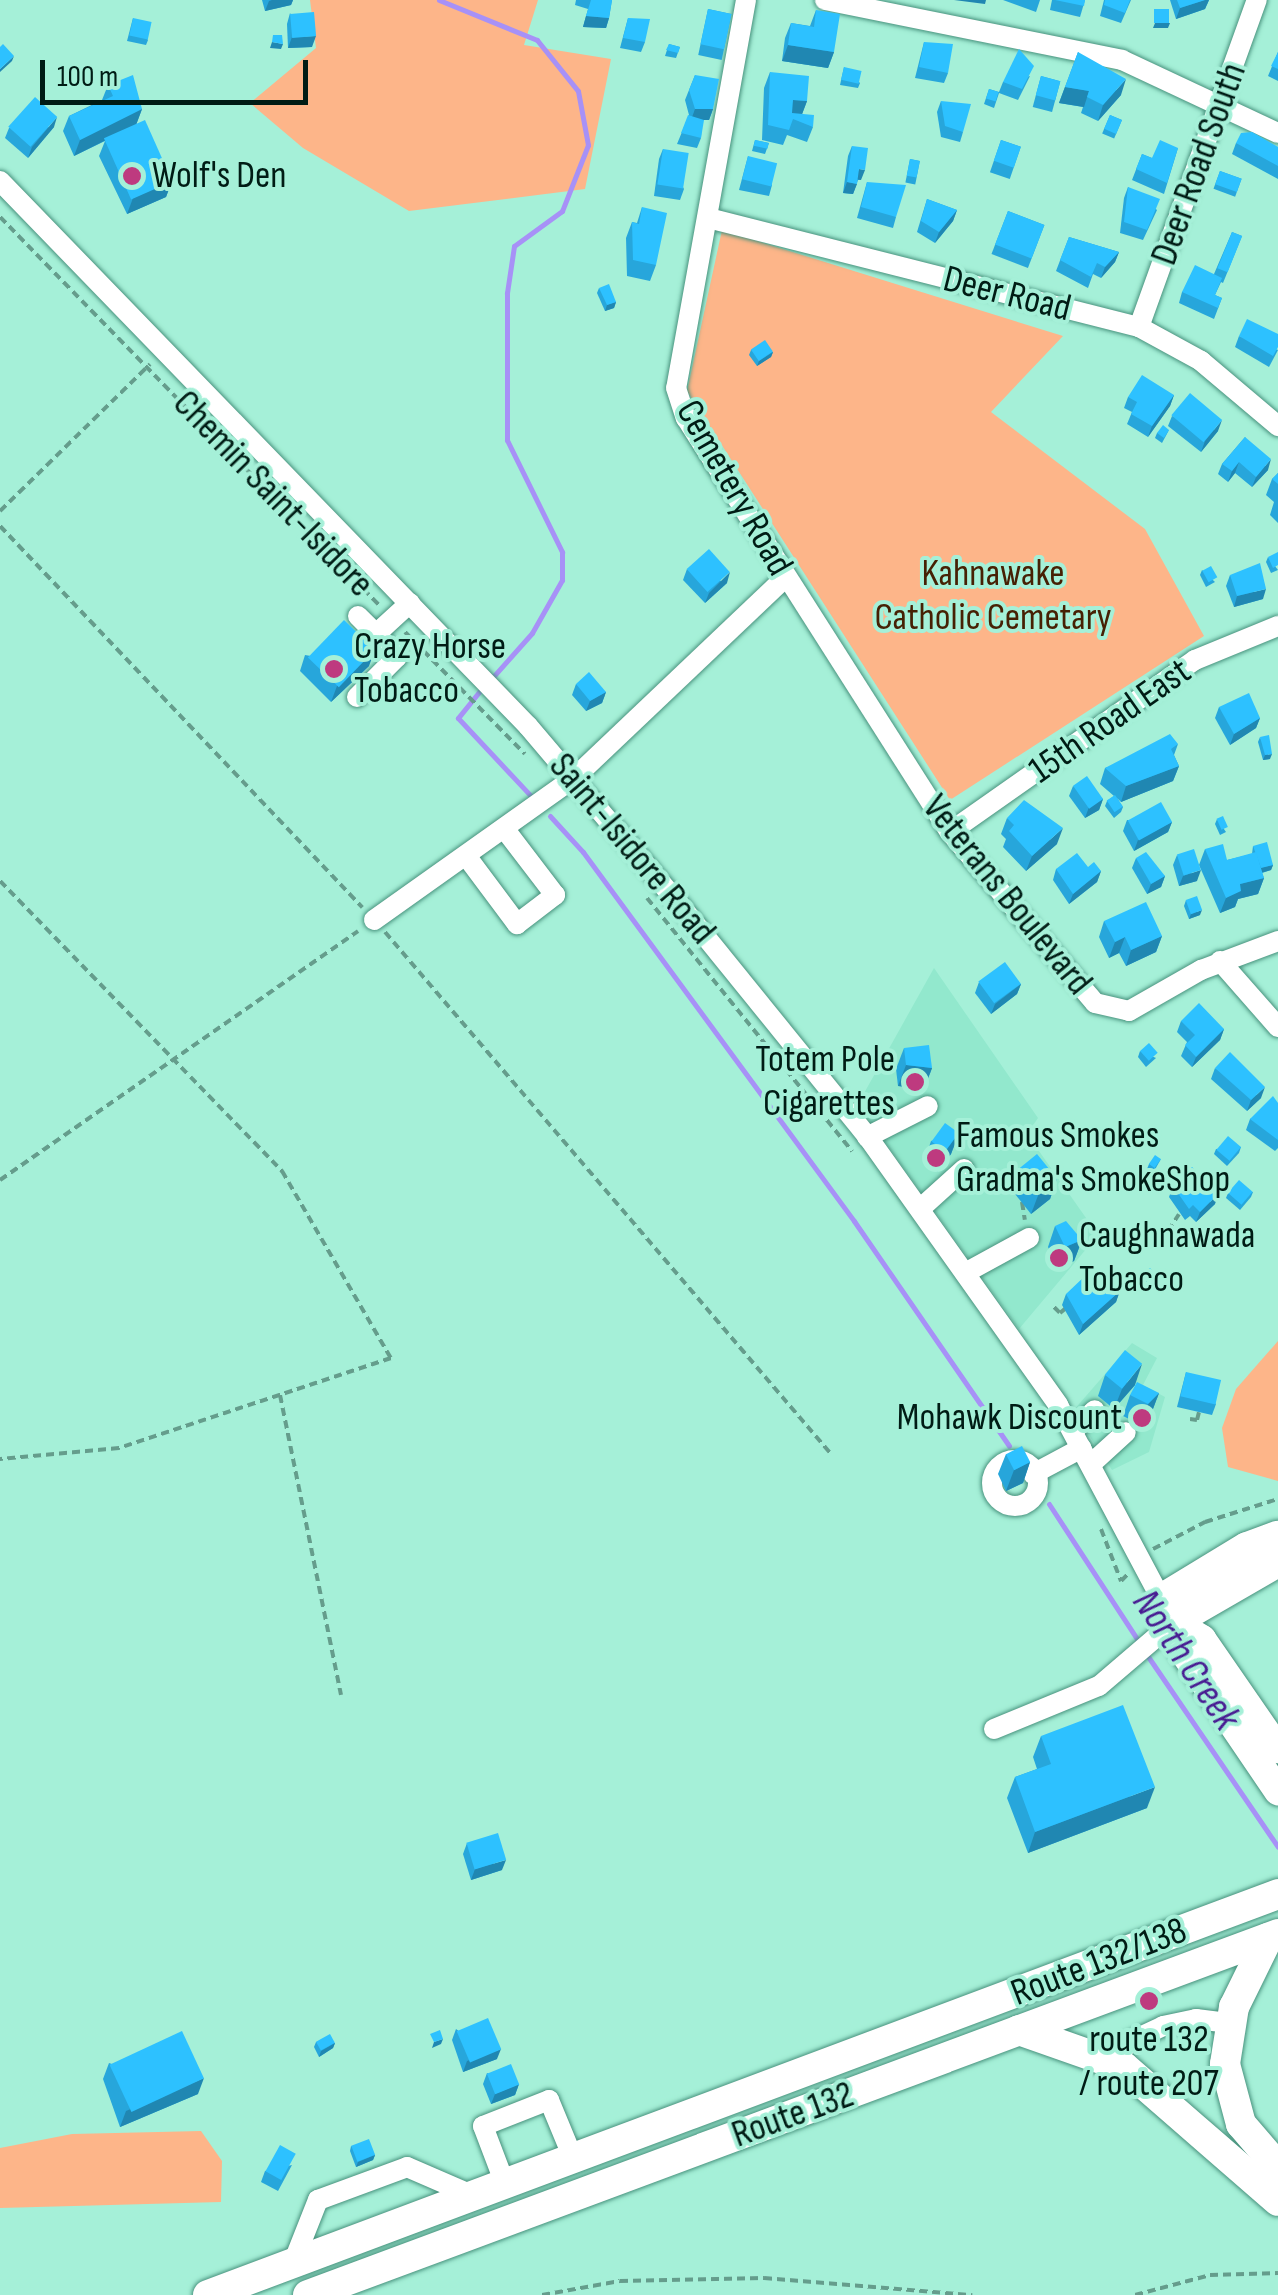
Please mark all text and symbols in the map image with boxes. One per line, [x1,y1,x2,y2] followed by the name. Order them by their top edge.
[45,40,312,102] scale bar
[1141,57,1257,271] street label: Deer Road South
[57,59,118,95] text: 100 m
[152,153,287,199] place label: Wolf's Den
[121,165,143,187] marker: Wolf's Den
[939,256,1075,332] street label: Deer Road
[163,381,383,607] street label: Chemin Saint-Isidore
[666,392,802,584] street label: Cemetery Road
[874,551,1112,640] park label: Kahnawake Catholic Cemetary
[354,624,506,714] place label: Crazy Horse Tobacco
[1020,649,1200,793] street label: 15th Road East
[323,658,345,680] marker: Crazy Horse Tobacco
[539,744,725,954] street label: Saint-Isidore Road
[912,786,1102,1004] street label: Veterans Boulevard
[755,1037,895,1126] place label: Totem Pole Cigarettes
[904,1071,926,1093] marker: Totem Pole Cigarettes
[956,1113,1230,1202] place label: Famous Smokes Gradma's SmokeShop
[925,1147,947,1169] marker: Famous Smokes Gradma's SmokeShop
[1079,1213,1255,1302] place label: Caughnawada Tobacco
[1048,1247,1070,1269] marker: Caughnawada Tobacco
[897,1395,1122,1441] place label: Mohawk Discount
[1131,1407,1153,1429] marker: Mohawk Discount
[1122,1581,1250,1739] water label: North Creek
[1005,1908,1193,2016] street label: Route 132/138
[1138,1990,1160,2012] marker: route 132 / route 207
[1079,2017,1219,2106] place label: route 132 / route 207
[726,2072,860,2158] street label: Route 132

